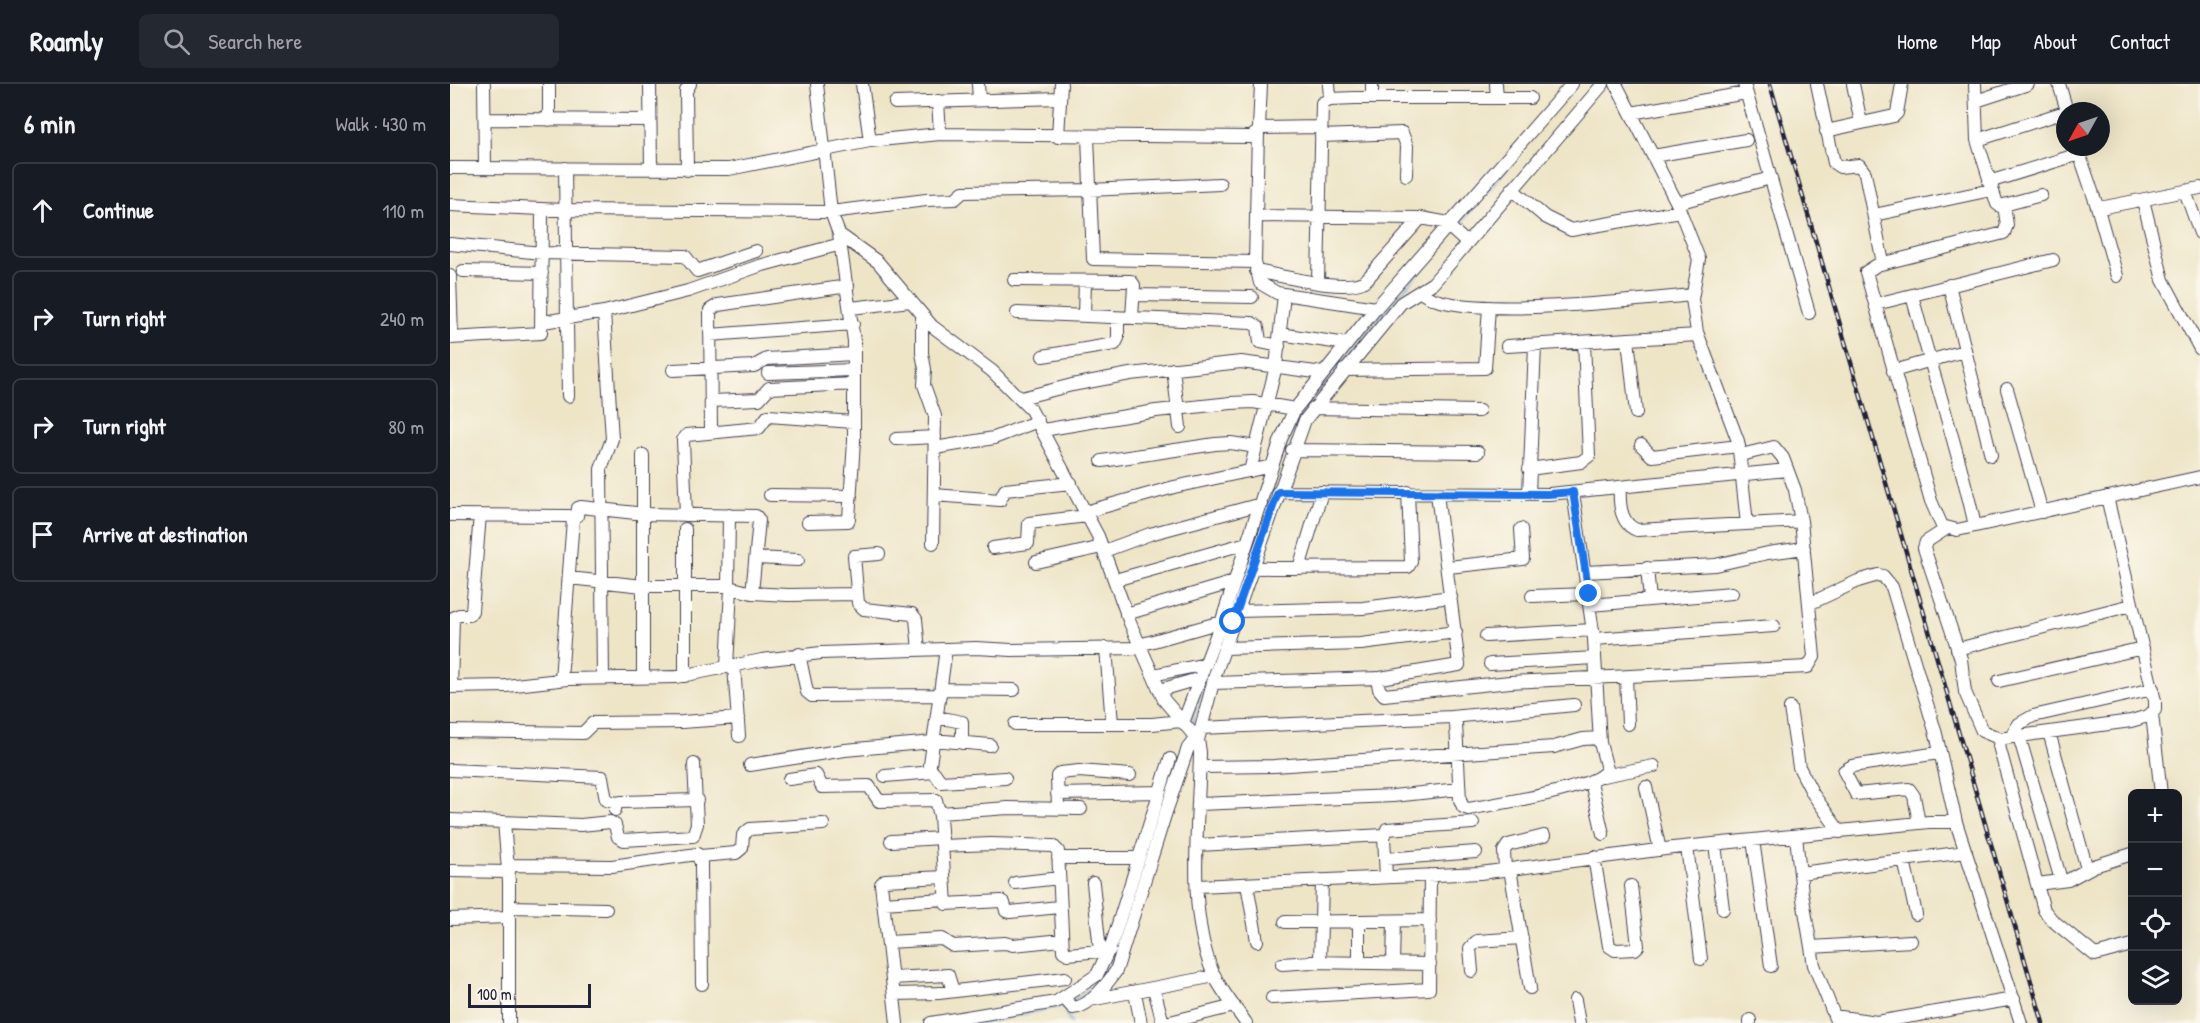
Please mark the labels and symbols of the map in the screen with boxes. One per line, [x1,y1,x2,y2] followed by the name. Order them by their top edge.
[2056,102,2110,156] north arrow
[1575,580,1601,606] route end
[1219,608,1245,634] route start
[468,981,591,1008] scale bar

